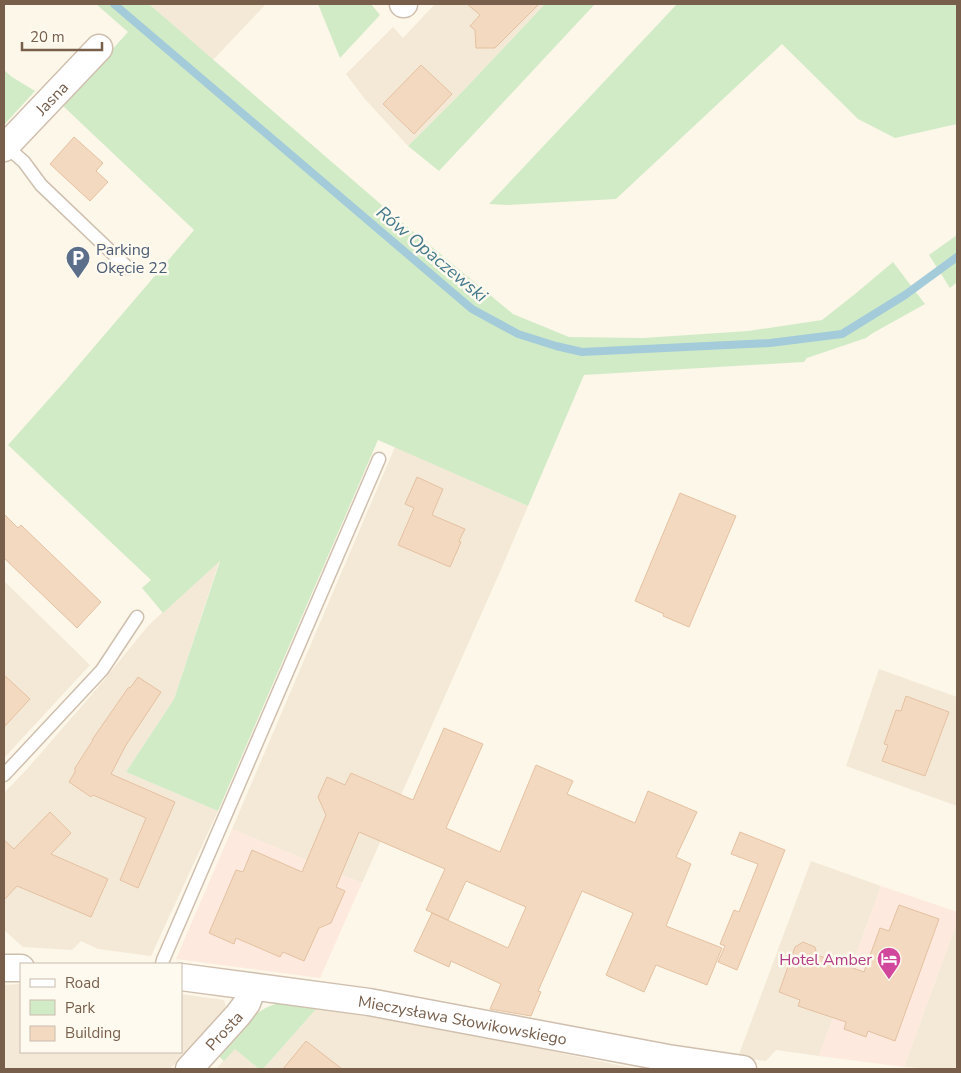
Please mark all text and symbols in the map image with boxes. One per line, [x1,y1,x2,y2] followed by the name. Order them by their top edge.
[22,20,102,52] scale bar
[30,27,65,47] text: 20 m
[30,77,74,121] street label: Jasna
[371,200,493,308] water label: Rów Opaczewski
[96,239,168,279] place label: Parking Okęcie 22
[65,245,91,279] parking icon: Parking Okęcie 22
[876,946,902,980] hotel icon: Hotel Amber
[779,949,872,971] place label: Hotel Amber
[20,963,182,1053] legend
[65,973,100,993] text: Road
[357,991,569,1051] street label: Mieczysława Słowikowskiego
[65,998,95,1018] text: Park
[201,1007,248,1056] street label: Prosta
[65,1023,121,1043] text: Building

